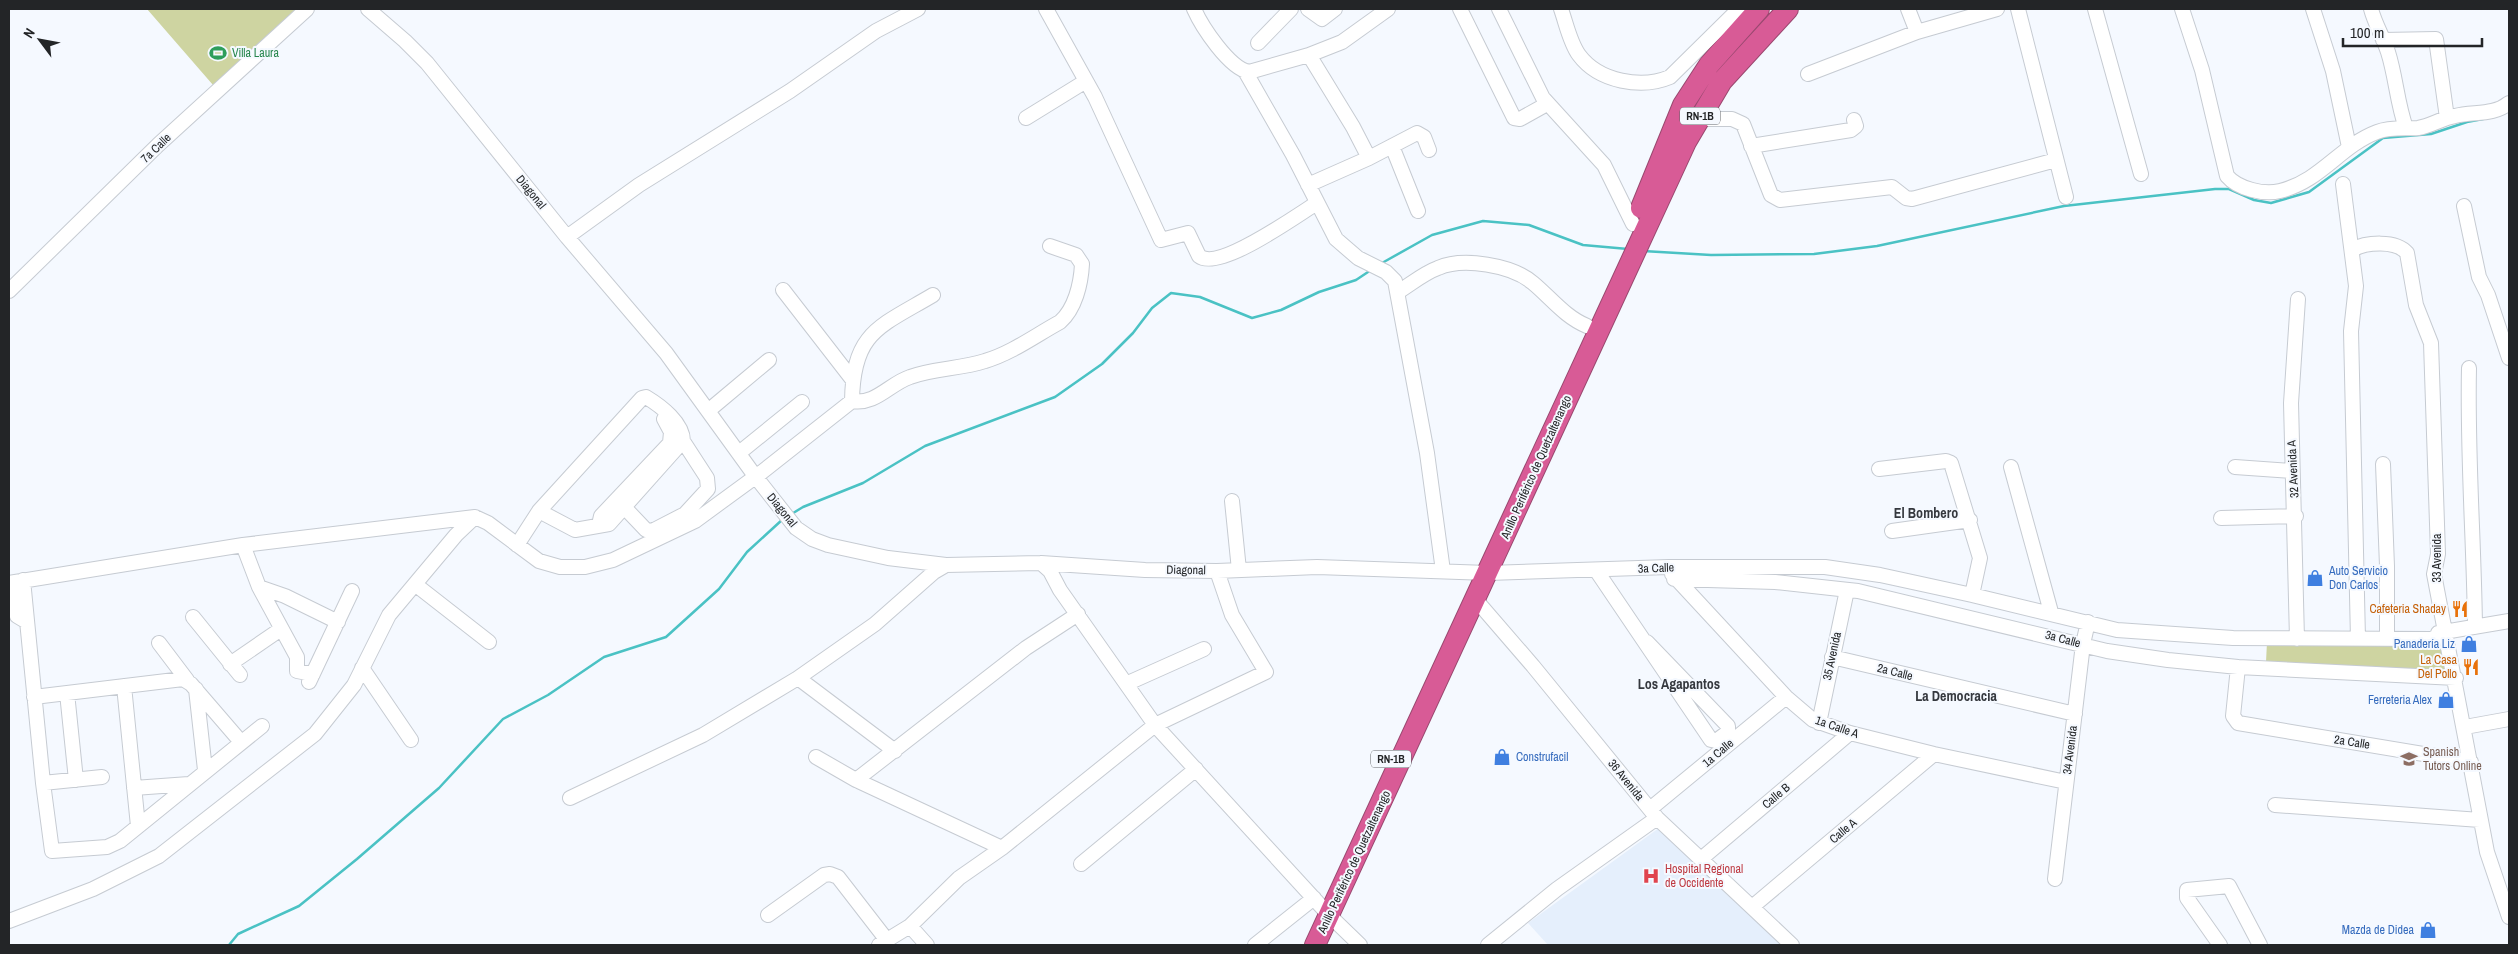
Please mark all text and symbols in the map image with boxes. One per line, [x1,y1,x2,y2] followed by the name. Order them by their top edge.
[15,15,65,65] north arrow
[2343,15,2482,47] scale bar
[2350,22,2384,43] text: 100 m
[19,25,39,41] text: N
[208,43,228,63] sports icon: Villa Laura
[232,45,279,61] place label: Villa Laura
[1680,108,1720,124] road number: RN-1B
[137,130,175,166] street label: 7a Calle
[512,172,550,212] street label: Diagonal
[1497,393,1575,542] street label: Anillo Periférico de Quetzaltenango
[2283,439,2303,498] street label: 32 Avenida A
[763,490,801,530] street label: Diagonal
[1894,504,1958,522] district label: El Bombero
[2429,533,2445,583] street label: 33 Avenida
[1638,559,1674,577] street label: 3a Calle
[1166,562,1206,578] street label: Diagonal
[2328,563,2388,593] place label: Auto Servicio Don Carlos
[2305,568,2325,588] shop icon: Auto Servicio Don Carlos
[2450,599,2470,619] restaurant icon: Cafeteria Shaday
[2369,601,2446,617] place label: Cafeteria Shaday
[2043,627,2083,651] street label: 3a Calle
[1819,630,1845,682] street label: 35 Avenida
[2459,634,2479,654] shop icon: Panadería Liz
[2394,636,2455,652] place label: Panadería Liz
[2418,652,2458,682] place label: La Casa Del Pollo
[2461,657,2481,677] restaurant icon: La Casa Del Pollo
[1876,660,1914,684] street label: 2a Calle
[1638,675,1720,693] district label: Los Agapantos
[1915,687,1997,705] district label: La Democracia
[2436,690,2456,710] shop icon: Ferreteria Alex
[2368,692,2432,708] place label: Ferreteria Alex
[1813,712,1861,742] street label: 1a Calle A
[2059,724,2081,775] street label: 34 Avenida
[2333,731,2371,753] street label: 2a Calle
[1699,735,1737,771] street label: 1a Calle
[2423,744,2482,774] place label: Spanish Tutors Online
[1492,747,1512,767] shop icon: Construfacil
[1516,749,1569,765] place label: Construfacil
[2399,749,2419,769] school or university icon: Spanish Tutors Online
[1371,751,1411,768] road number: RN-1B
[1604,756,1648,805] street label: 36 Avenida
[1759,779,1794,812] street label: Calle B
[1313,788,1394,937] street label: Anillo Periférico de Quetzaltenango
[1826,815,1860,847] street label: Calle A
[1665,861,1743,891] place label: Hospital Regional de Occidente
[1641,866,1661,886] hospital icon: Hospital Regional de Occidente
[2418,920,2438,940] shop icon: Mazda de Didea
[2342,922,2415,938] place label: Mazda de Didea

